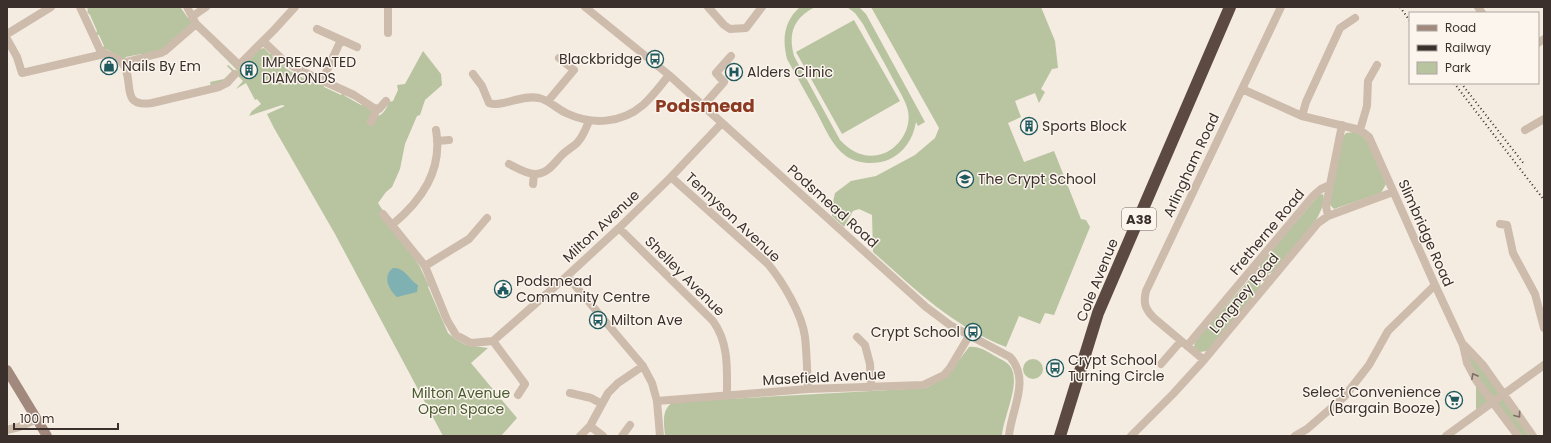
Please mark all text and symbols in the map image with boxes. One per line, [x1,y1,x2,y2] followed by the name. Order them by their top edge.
[1409,12,1539,84] legend
[1445,19,1476,36] text: Road
[1445,39,1491,56] text: Railway
[559,49,642,69] place label: Blackbridge
[645,49,665,69] bus stop icon: Blackbridge
[262,52,356,88] place label: IMPREGNATED DIAMONDS
[99,56,119,76] shop icon: Nails By Em
[122,56,201,76] place label: Nails By Em
[1445,59,1472,76] text: Park
[239,60,259,80] building icon: IMPREGNATED DIAMONDS
[724,62,744,82] hospital icon: Alders Clinic
[747,62,833,82] place label: Alders Clinic
[655,93,755,118] district label: Podsmead
[1158,110,1224,220] street label: Arlingham Road
[1019,116,1039,136] building icon: Sports Block
[1042,116,1127,136] place label: Sports Block
[783,160,883,252] street label: Podsmead Road
[681,168,785,267] street label: Tennyson Avenue
[955,169,975,189] school or university icon: The Crypt School
[978,169,1096,189] place label: The Crypt School
[1393,176,1459,290] street label: Slimbridge Road
[558,185,644,267] street label: Milton Avenue
[1225,185,1309,279] street label: Fretherne Road
[1122,208,1156,230] road number: A38
[641,232,730,321] street label: Shelley Avenue
[1071,235,1123,325] street label: Cole Avenue
[1204,249,1284,337] street label: Longney Road
[516,271,650,307] place label: Podsmead Community Centre
[493,279,513,299] public building icon: Podsmead Community Centre
[588,310,608,330] bus stop icon: Milton Ave
[611,310,683,330] place label: Milton Ave
[871,322,960,342] place label: Crypt School
[963,322,983,342] bus stop icon: Crypt School
[1068,350,1165,386] place label: Crypt School Turning Circle
[1045,358,1065,378] bus stop icon: Crypt School Turning Circle
[762,364,886,390] street label: Masefield Avenue
[1471,373,1478,380] one-way arrow
[1302,382,1441,418] place label: Select Convenience (Bargain Booze)
[412,383,510,419] park label: Milton Avenue Open Space
[1444,390,1464,410] supermarket icon: Select Convenience (Bargain Booze)
[14,405,118,431] scale bar
[20,410,54,427] text: 100 m
[1513,411,1520,418] one-way arrow

